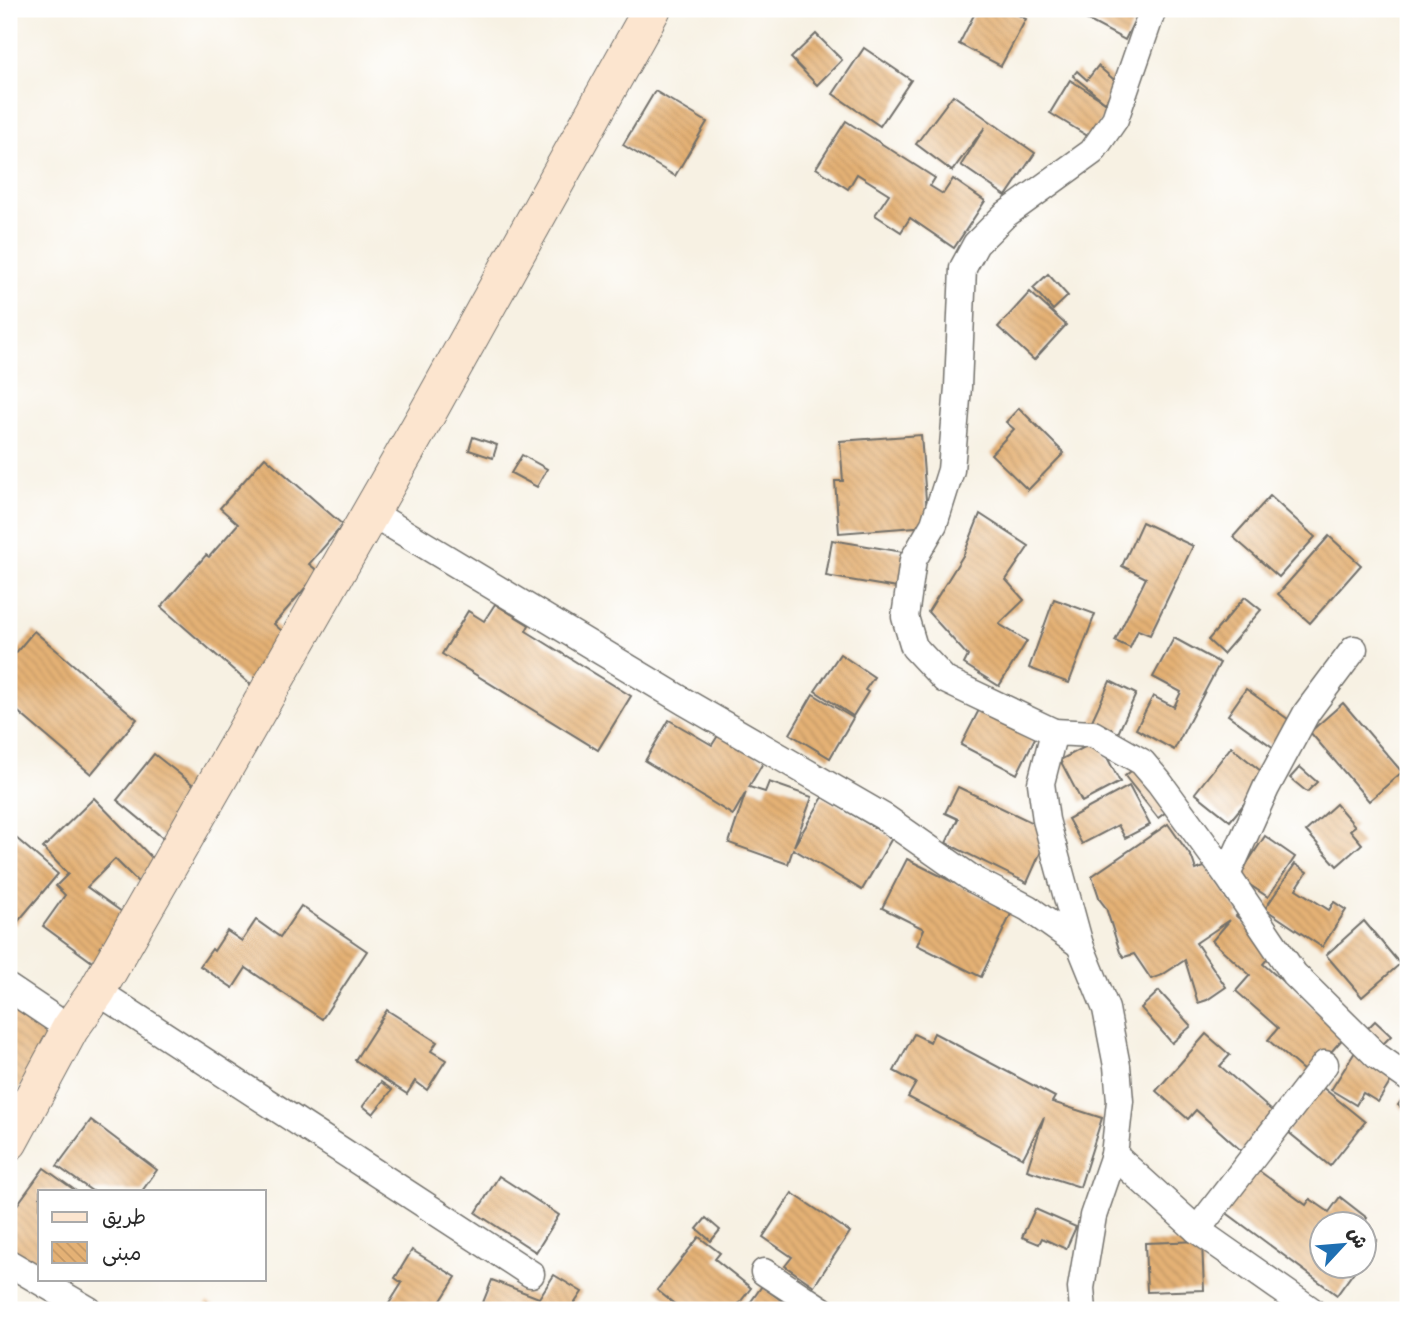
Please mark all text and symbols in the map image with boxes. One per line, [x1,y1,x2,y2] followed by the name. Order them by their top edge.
[38,1190,266,1280] legend
[102,1205,146,1230] text: طريق
[1308,1210,1378,1280] north arrow
[1342,1224,1372,1253] text: ش
[102,1241,141,1267] text: مبنى

